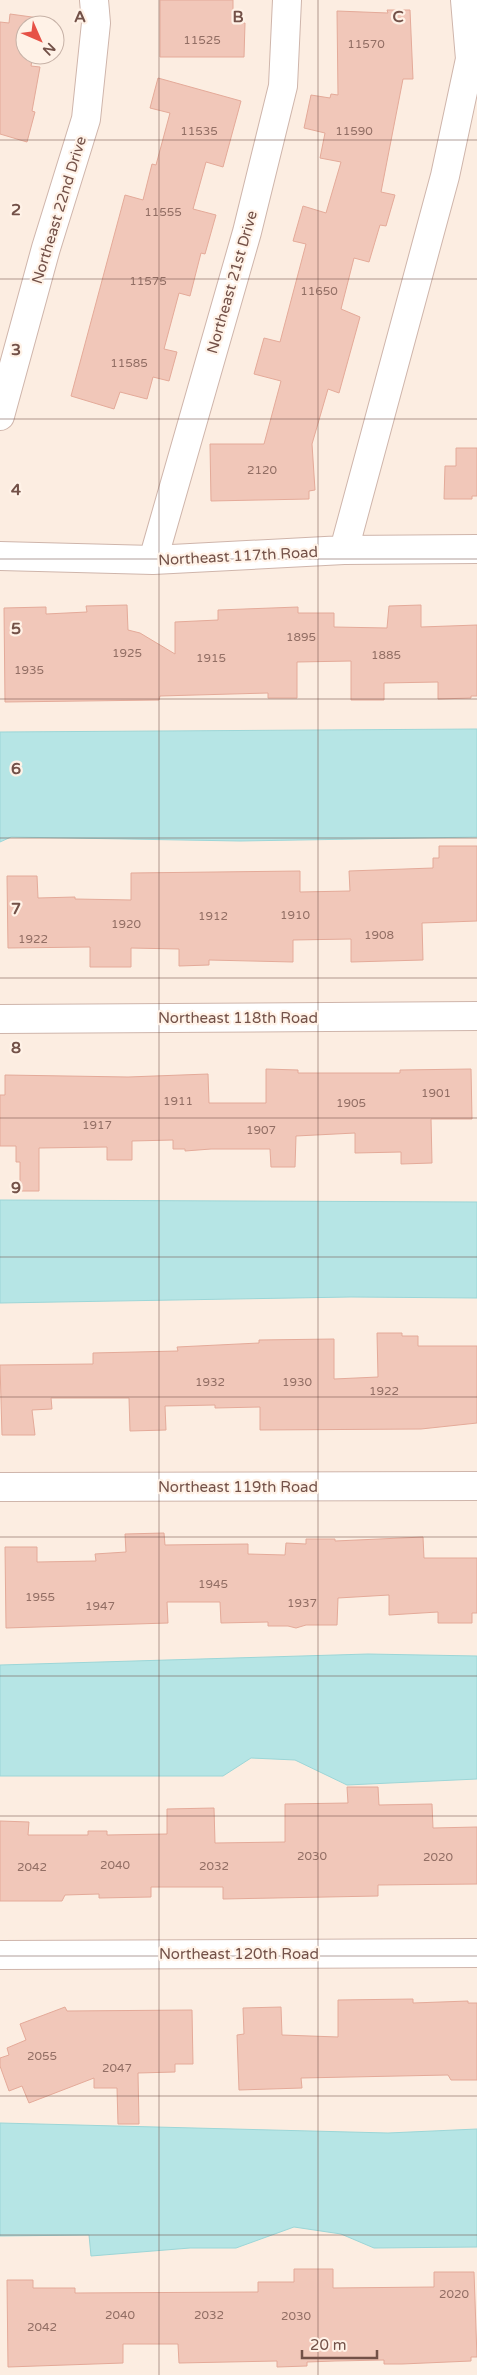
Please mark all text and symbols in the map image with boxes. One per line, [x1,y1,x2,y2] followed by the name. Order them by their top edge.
[74,7,86,27] text: A
[232,7,244,27] text: B
[392,7,404,27] text: C
[15,15,65,65] north arrow
[183,33,221,47] house number: 11525
[347,37,385,51] house number: 11570
[39,39,59,59] text: N
[180,124,218,138] house number: 11535
[335,124,373,138] house number: 11590
[28,134,90,286] street label: Northeast 22nd Drive
[11,200,21,220] text: 2
[144,205,182,219] house number: 11555
[203,208,261,356] street label: Northeast 21st Drive
[129,274,167,288] house number: 11575
[300,284,338,298] house number: 11650
[11,340,21,360] text: 3
[110,356,148,370] house number: 11585
[247,463,278,477] house number: 2120
[11,480,21,500] text: 4
[158,543,318,569] street label: Northeast 117th Road
[11,619,21,639] text: 5
[286,630,316,644] house number: 1895
[112,646,142,660] house number: 1925
[371,648,401,662] house number: 1885
[196,651,226,665] house number: 1915
[14,663,44,677] house number: 1935
[11,759,21,779] text: 6
[11,899,21,919] text: 7
[280,908,311,922] house number: 1910
[198,909,228,923] house number: 1912
[111,917,142,931] house number: 1920
[364,928,394,942] house number: 1908
[18,932,48,946] house number: 1922
[158,1009,318,1027] street label: Northeast 118th Road
[11,1038,21,1058] text: 8
[421,1086,451,1100] house number: 1901
[163,1094,193,1108] house number: 1911
[336,1096,366,1110] house number: 1905
[82,1118,112,1132] house number: 1917
[246,1123,276,1137] house number: 1907
[11,1178,21,1198] text: 9
[195,1375,225,1389] house number: 1932
[282,1375,313,1389] house number: 1930
[369,1384,399,1398] house number: 1922
[158,1478,318,1496] street label: Northeast 119th Road
[198,1577,228,1591] house number: 1945
[25,1590,55,1604] house number: 1955
[287,1596,317,1610] house number: 1937
[85,1599,115,1613] house number: 1947
[297,1849,328,1863] house number: 2030
[423,1850,454,1864] house number: 2020
[100,1858,131,1872] house number: 2040
[199,1859,229,1873] house number: 2032
[17,1860,47,1874] house number: 2042
[159,1945,319,1963] street label: Northeast 120th Road
[27,2049,57,2063] house number: 2055
[102,2061,132,2075] house number: 2047
[439,2287,470,2301] house number: 2020
[105,2308,136,2322] house number: 2040
[194,2308,224,2322] house number: 2032
[281,2309,312,2323] house number: 2030
[27,2320,57,2334] house number: 2042
[302,2328,377,2360] scale bar
[310,2336,347,2354] text: 20 m

